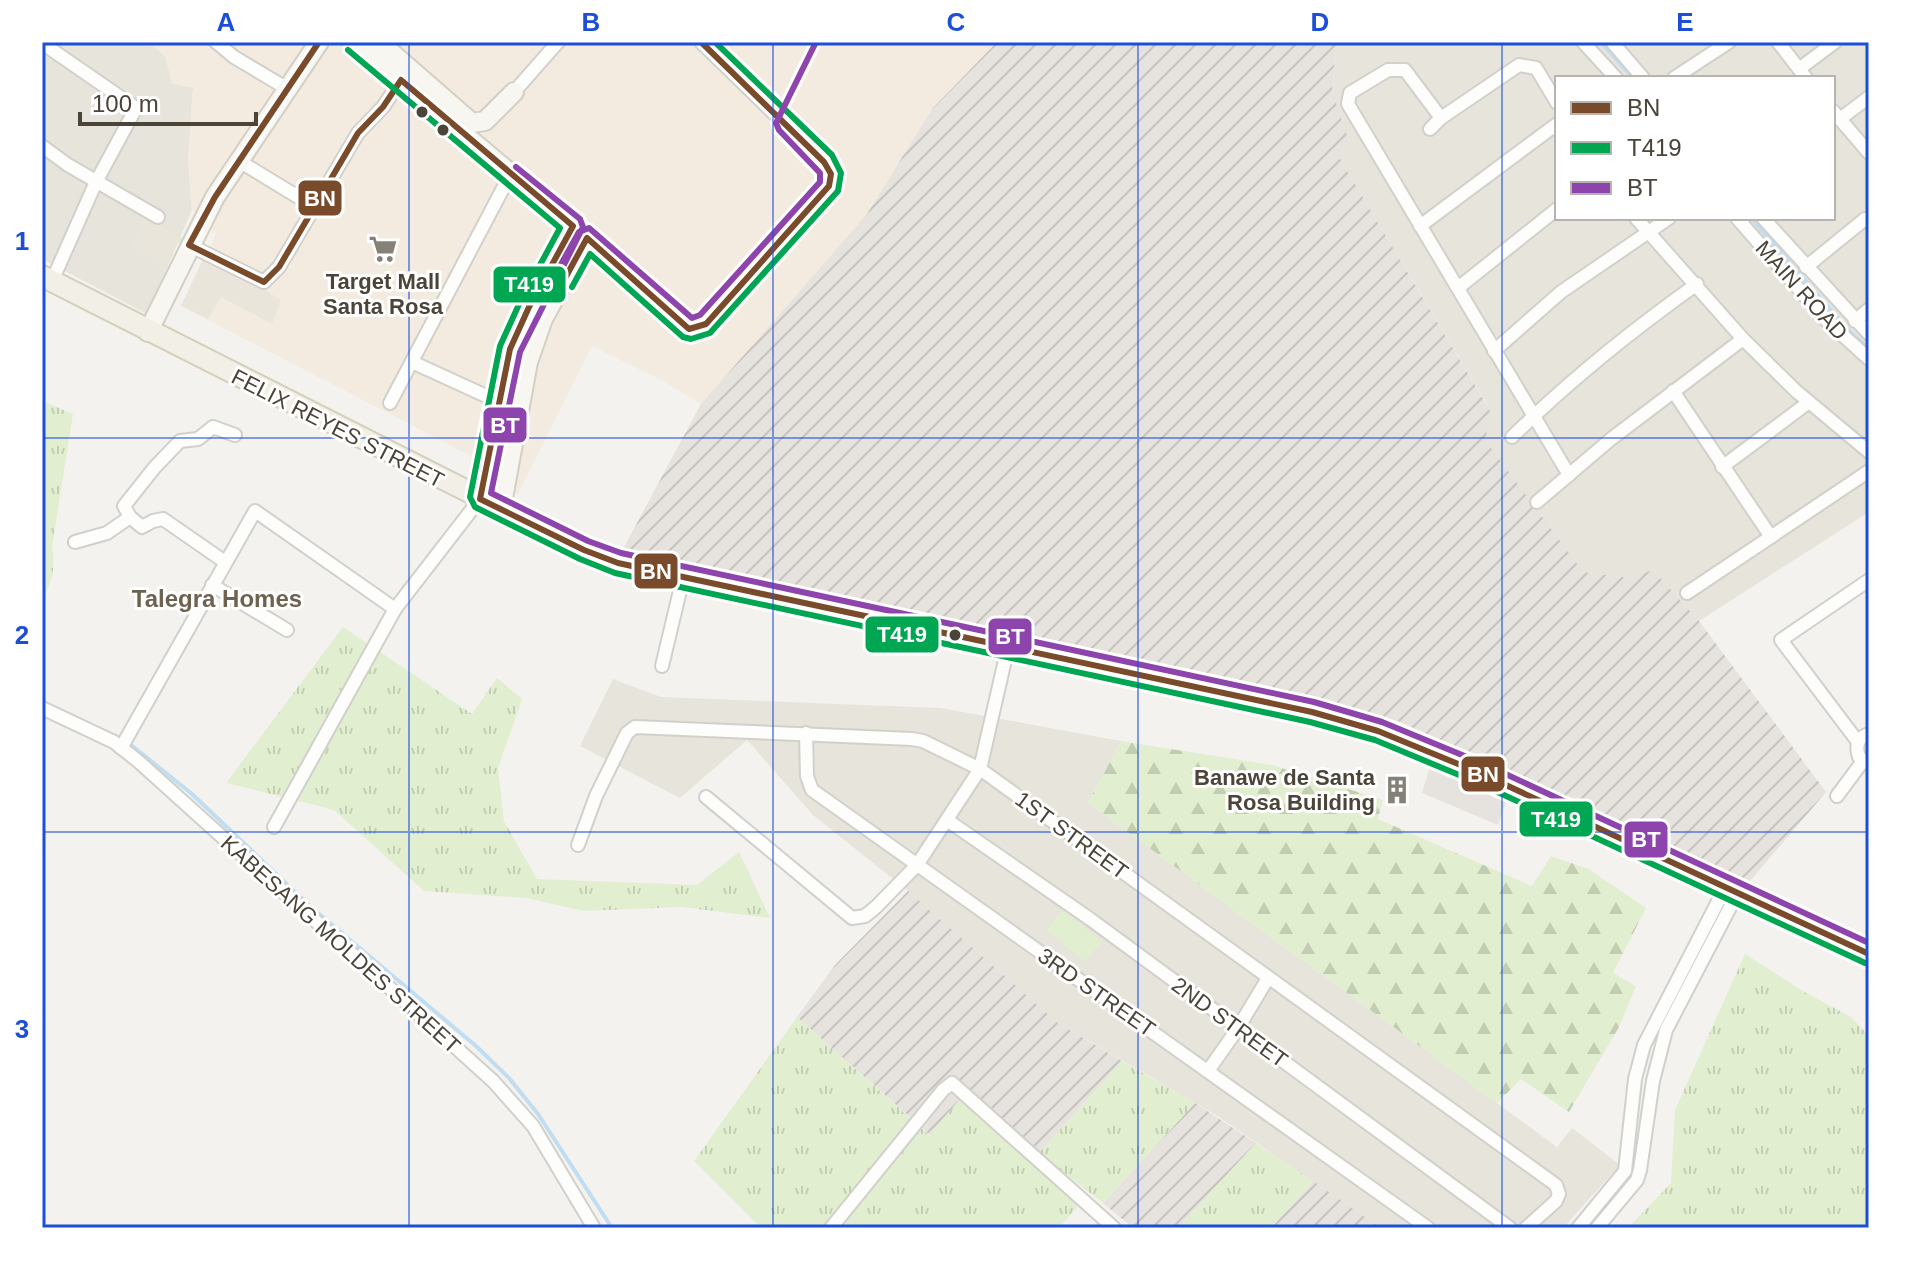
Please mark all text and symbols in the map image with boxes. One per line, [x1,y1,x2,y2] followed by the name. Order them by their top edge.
[217,7,236,37] text: A
[582,7,600,37] text: B
[947,7,966,37] text: C
[1311,7,1329,37] text: D
[1676,7,1694,37] text: E
[80,76,256,126] scale bar
[1555,76,1835,220] legend
[92,90,159,117] text: 100 m
[1627,94,1660,121] text: BN
[414,104,430,120] unlabelled marker
[435,122,451,138] unlabelled marker
[1627,134,1682,161] text: T419
[1627,174,1658,201] text: BT
[297,179,343,217] line badge: BN
[304,186,336,211] text: BN
[15,226,29,256] text: 1
[368,234,398,264] supermarket icon: Target Mall Santa Rosa
[1751,236,1853,345] street label: MAIN ROAD
[492,265,567,304] line badge: T419
[323,269,444,319] place label: Target Mall Santa Rosa
[504,272,554,297] text: T419
[228,364,448,493] street label: FELIX REYES STREET
[482,406,528,444] line badge: BT
[490,413,520,438] text: BT
[633,552,679,590] line badge: BN
[640,559,672,584] text: BN
[132,585,302,612] district label: Talegra Homes
[864,615,940,654] line badge: T419
[987,617,1033,656] line badge: BT
[15,620,29,650] text: 2
[877,622,927,647] text: T419
[995,624,1025,649] text: BT
[947,627,963,643] unlabelled marker
[1460,755,1506,793] line badge: BN
[1467,762,1499,787] text: BN
[1194,765,1376,815] place label: Banawe de Santa Rosa Building
[1382,775,1412,805] building icon: Banawe de Santa Rosa Building
[1011,786,1133,885] street label: 1ST STREET
[1518,800,1594,838] line badge: T419
[1531,807,1581,832] text: T419
[1623,820,1669,859] line badge: BT
[1631,827,1661,852] text: BT
[216,830,465,1058] street label: KABESANG MOLDES STREET
[1033,943,1160,1042] street label: 3RD STREET
[1167,972,1292,1073] street label: 2ND STREET
[15,1014,29,1044] text: 3

